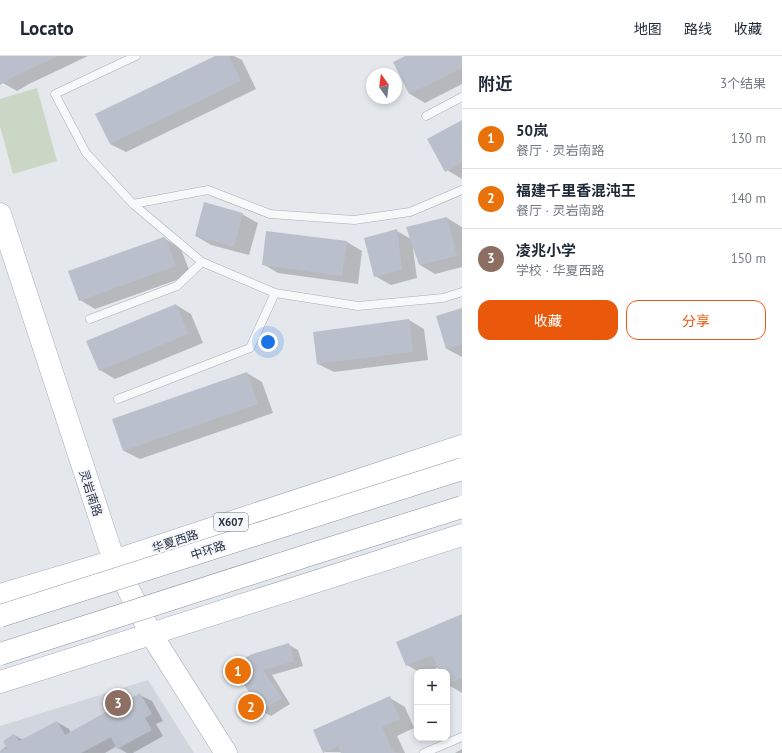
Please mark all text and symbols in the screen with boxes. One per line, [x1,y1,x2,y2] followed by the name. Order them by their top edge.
[20,16,74,40] text: Locato
[634,20,662,38] text: 地图
[684,20,712,38] text: 路线
[734,20,762,38] text: 收藏
[366,68,402,104] north arrow
[478,73,512,95] text: 附近
[720,75,766,92] text: 3个结果
[516,121,548,140] text: 50岚
[487,130,495,147] text: 1
[731,130,766,147] text: 130 m
[516,142,604,159] text: 餐厅 · 灵岩南路
[516,181,636,200] text: 福建千里香混沌王
[487,190,495,207] text: 2
[731,190,766,207] text: 140 m
[516,202,604,219] text: 餐厅 · 灵岩南路
[516,241,576,260] text: 凌兆小学
[487,250,495,267] text: 3
[731,250,766,267] text: 150 m
[516,262,604,279] text: 学校 · 华夏西路
[478,300,618,340] button: 收藏
[626,300,766,340] button: 分享
[258,332,278,352] your location
[76,468,106,518] street label: 灵岩南路
[214,513,248,531] road number: X607
[150,526,200,556] street label: 华夏西路
[189,537,227,563] street label: 中环路
[225,656,251,686] pin: 1
[414,669,450,741] map controls
[414,669,450,705] button: +
[105,688,131,718] pin: 3
[238,692,264,722] pin: 2
[414,705,450,741] button: −

